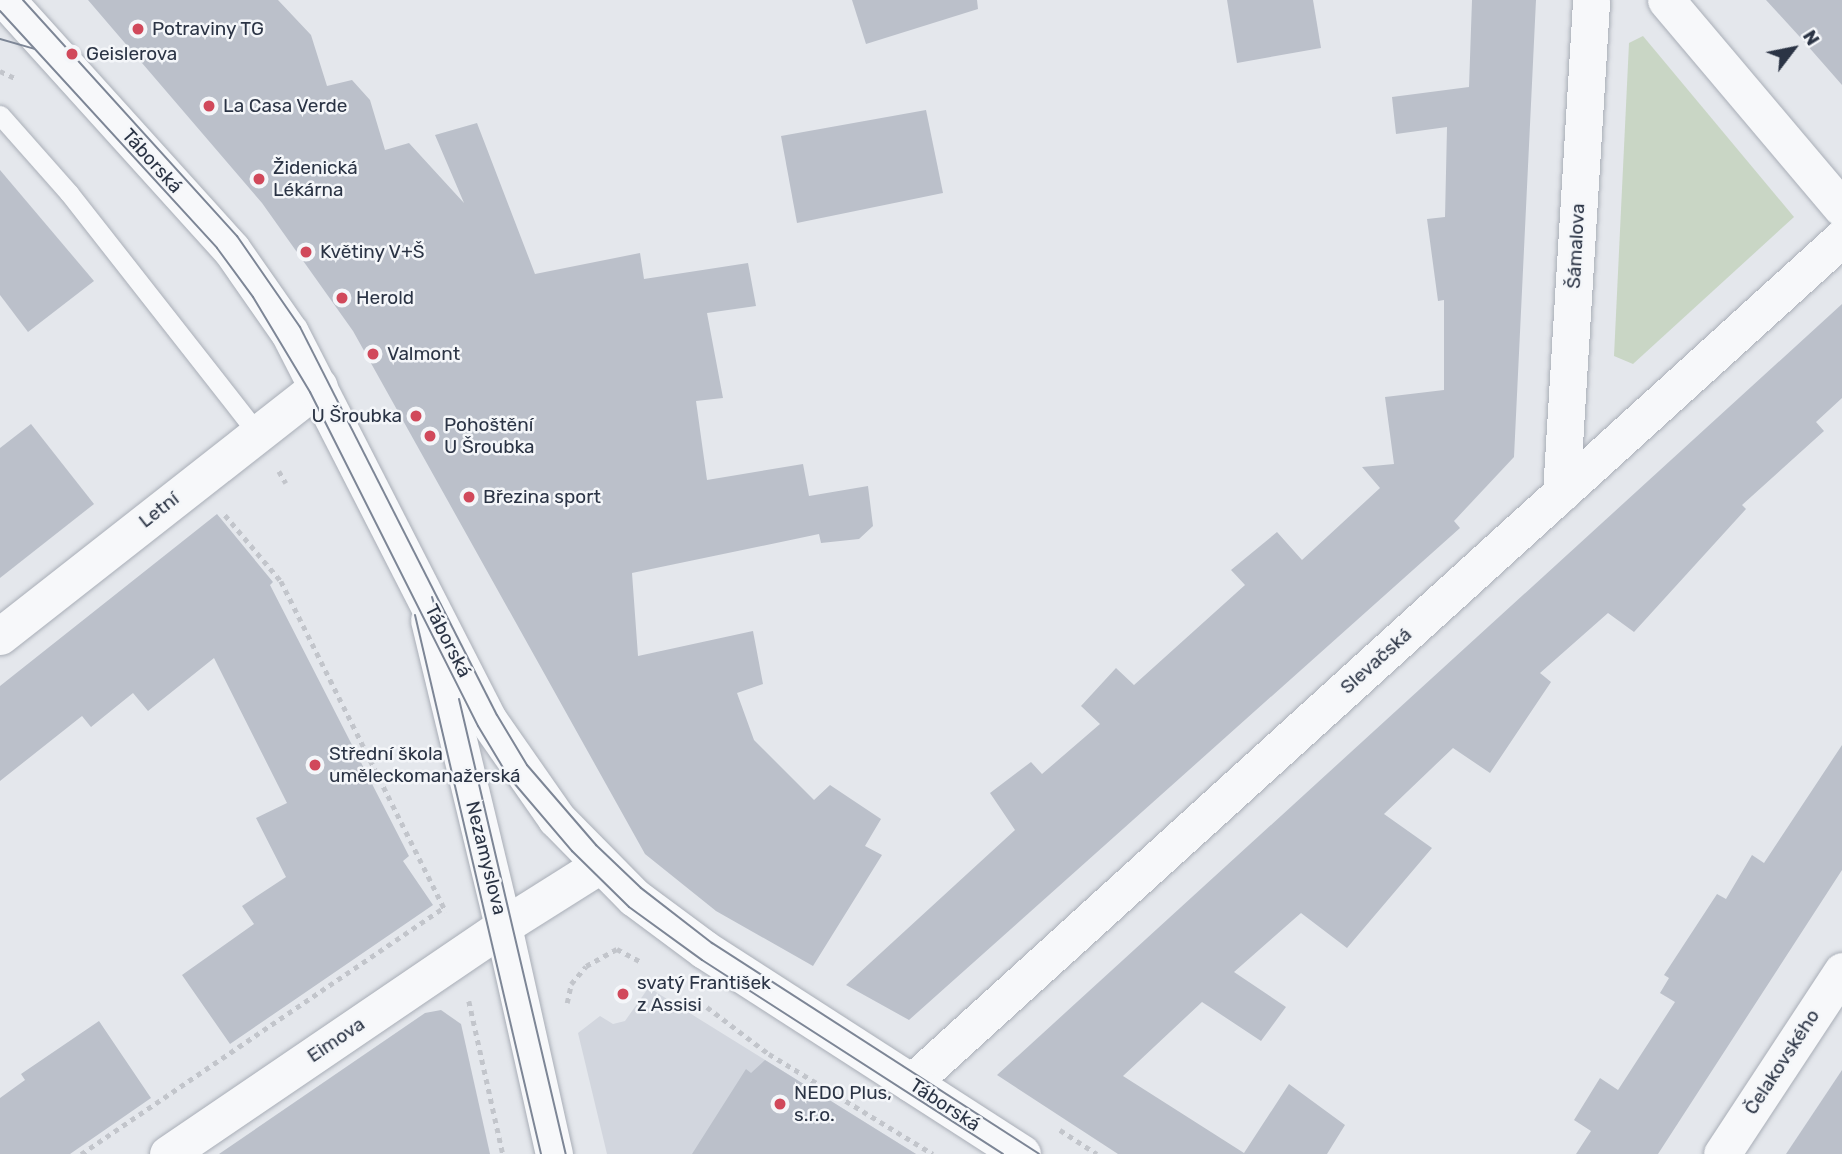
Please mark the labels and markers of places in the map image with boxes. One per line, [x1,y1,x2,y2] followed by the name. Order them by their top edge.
[152,18,265,40] place label: Potraviny TG
[130,21,146,37] marker: Potraviny TG
[86,43,177,65] place label: Geislerova
[64,46,80,62] marker: Geislerova
[223,95,348,117] place label: La Casa Verde
[201,98,217,114] marker: La Casa Verde
[273,157,358,201] place label: Židenická Lékárna
[251,171,267,187] marker: Židenická Lékárna
[320,241,426,263] place label: Květiny V+Š
[298,244,314,260] marker: Květiny V+Š
[356,287,414,309] place label: Herold
[334,290,350,306] marker: Herold
[387,343,460,365] place label: Valmont
[365,346,381,362] marker: Valmont
[311,405,402,427] place label: U Šroubka
[408,408,424,424] marker: U Šroubka
[444,414,535,458] place label: Pohoštění U Šroubka
[422,428,438,444] marker: Pohoštění U Šroubka
[483,486,601,508] place label: Březina sport
[461,489,477,505] marker: Březina sport
[329,743,521,787] place label: Střední škola uměleckomanažerská
[307,757,323,773] marker: Střední škola uměleckomanažerská
[637,972,771,1016] place label: svatý František z Assisi
[615,986,631,1002] marker: svatý František z Assisi
[794,1082,892,1126] place label: NEDO Plus, s.r.o.
[772,1096,788,1112] marker: NEDO Plus, s.r.o.

